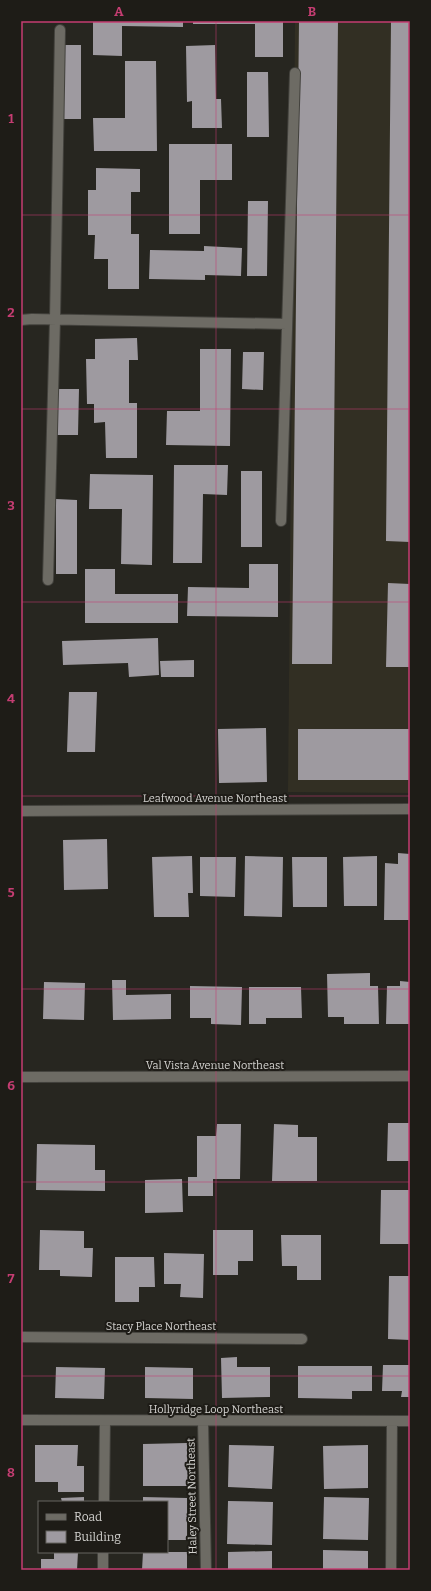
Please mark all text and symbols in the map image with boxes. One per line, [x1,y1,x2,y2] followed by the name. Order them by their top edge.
[114,4,124,19] text: A
[308,4,316,19] text: B
[8,111,14,126] text: 1
[7,305,15,320] text: 2
[7,498,15,513] text: 3
[7,691,15,706] text: 4
[143,792,287,805] street label: Leafwood Avenue Northeast
[7,885,15,900] text: 5
[146,1059,284,1072] street label: Val Vista Avenue Northeast
[7,1078,15,1093] text: 6
[8,1271,15,1286] text: 7
[106,1320,216,1333] street label: Stacy Place Northeast
[149,1403,283,1416] street label: Hollyridge Loop Northeast
[184,1438,200,1554] street label: Haley Street Northeast
[7,1465,15,1480] text: 8
[38,1501,168,1553] legend
[74,1510,102,1524] text: Road
[74,1530,121,1544] text: Building

